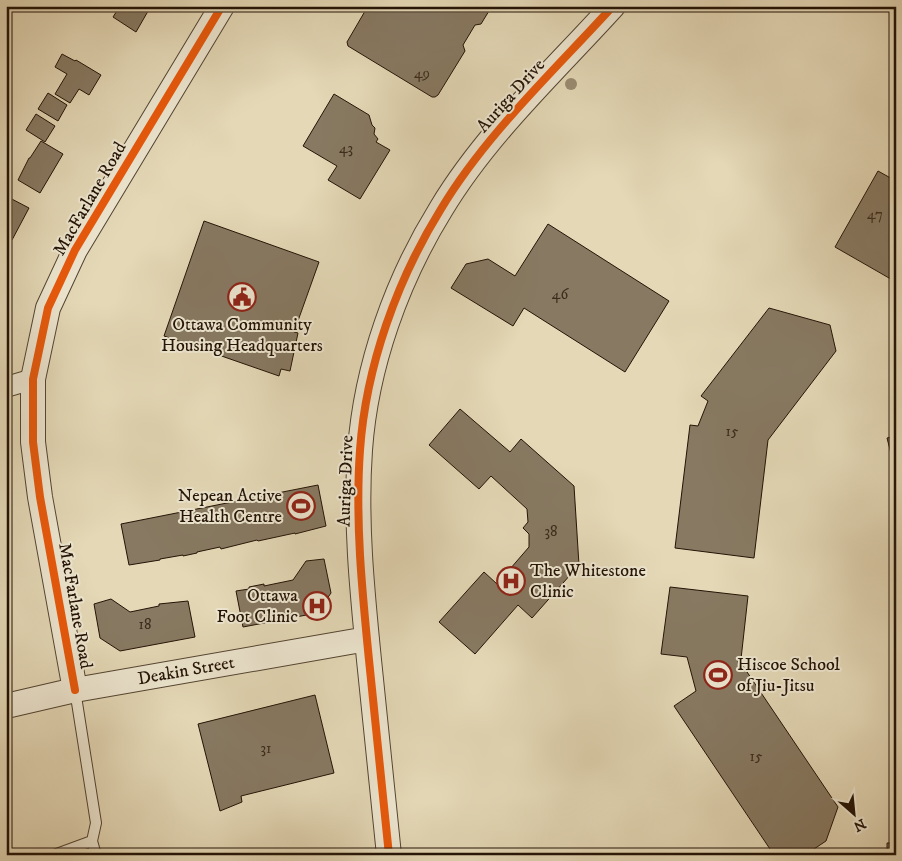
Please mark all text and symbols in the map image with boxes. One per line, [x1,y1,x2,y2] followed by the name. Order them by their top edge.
[472,55,550,137] street label: Auriga Drive
[414,64,430,83] house number: 49
[49,138,131,260] street label: MacFarlane Road
[339,139,353,158] house number: 43
[867,205,883,224] house number: 47
[227,282,257,312] public building icon: Ottawa Community Housing Headquarters
[552,285,569,304] house number: 46
[161,314,323,357] place label: Ottawa Community Housing Headquarters
[726,422,739,441] house number: 15
[333,435,359,527] street label: Auriga Drive
[178,485,282,528] place label: Nepean Active Health Centre
[286,491,316,521] sports icon: Nepean Active Health Centre
[544,522,558,541] house number: 38
[53,541,97,671] street label: MacFarlane Road
[530,560,646,603] place label: The Whitestone Clinic
[496,566,526,596] hospital icon: The Whitestone Clinic
[217,585,298,628] place label: Ottawa Foot Clinic
[302,591,332,621] hospital icon: Ottawa Foot Clinic
[138,615,152,634] house number: 18
[136,652,236,690] street label: Deakin Street
[737,654,841,697] place label: Hiscoe School of Jiu-Jitsu
[703,660,733,690] sports icon: Hiscoe School of Jiu-Jitsu
[260,739,272,758] house number: 31
[750,747,763,766] house number: 15
[830,788,880,838] north arrow
[850,814,869,836] text: N

